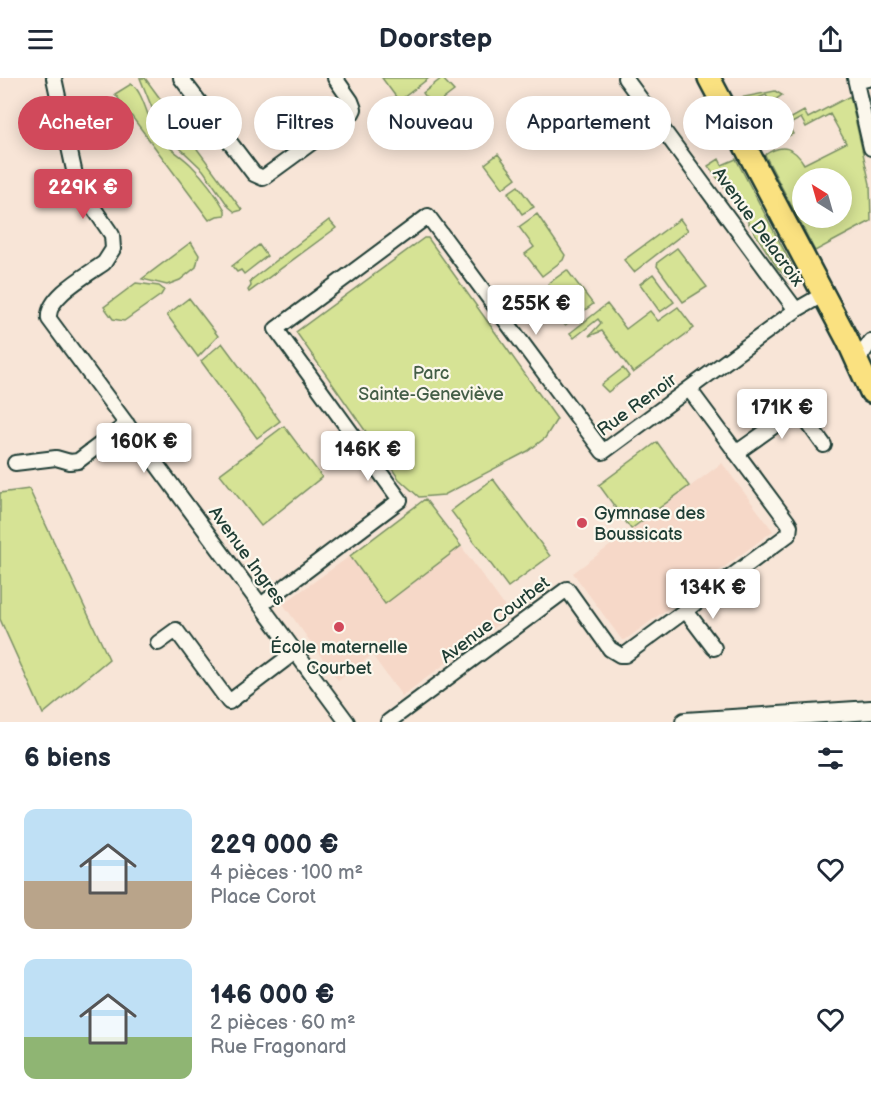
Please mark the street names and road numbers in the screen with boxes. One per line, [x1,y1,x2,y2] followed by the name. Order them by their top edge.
[708,164,808,291] street label: Avenue Delacroix
[593,369,681,441] street label: Rue Renoir
[204,502,290,610] street label: Avenue Ingres
[436,572,554,668] street label: Avenue Courbet

